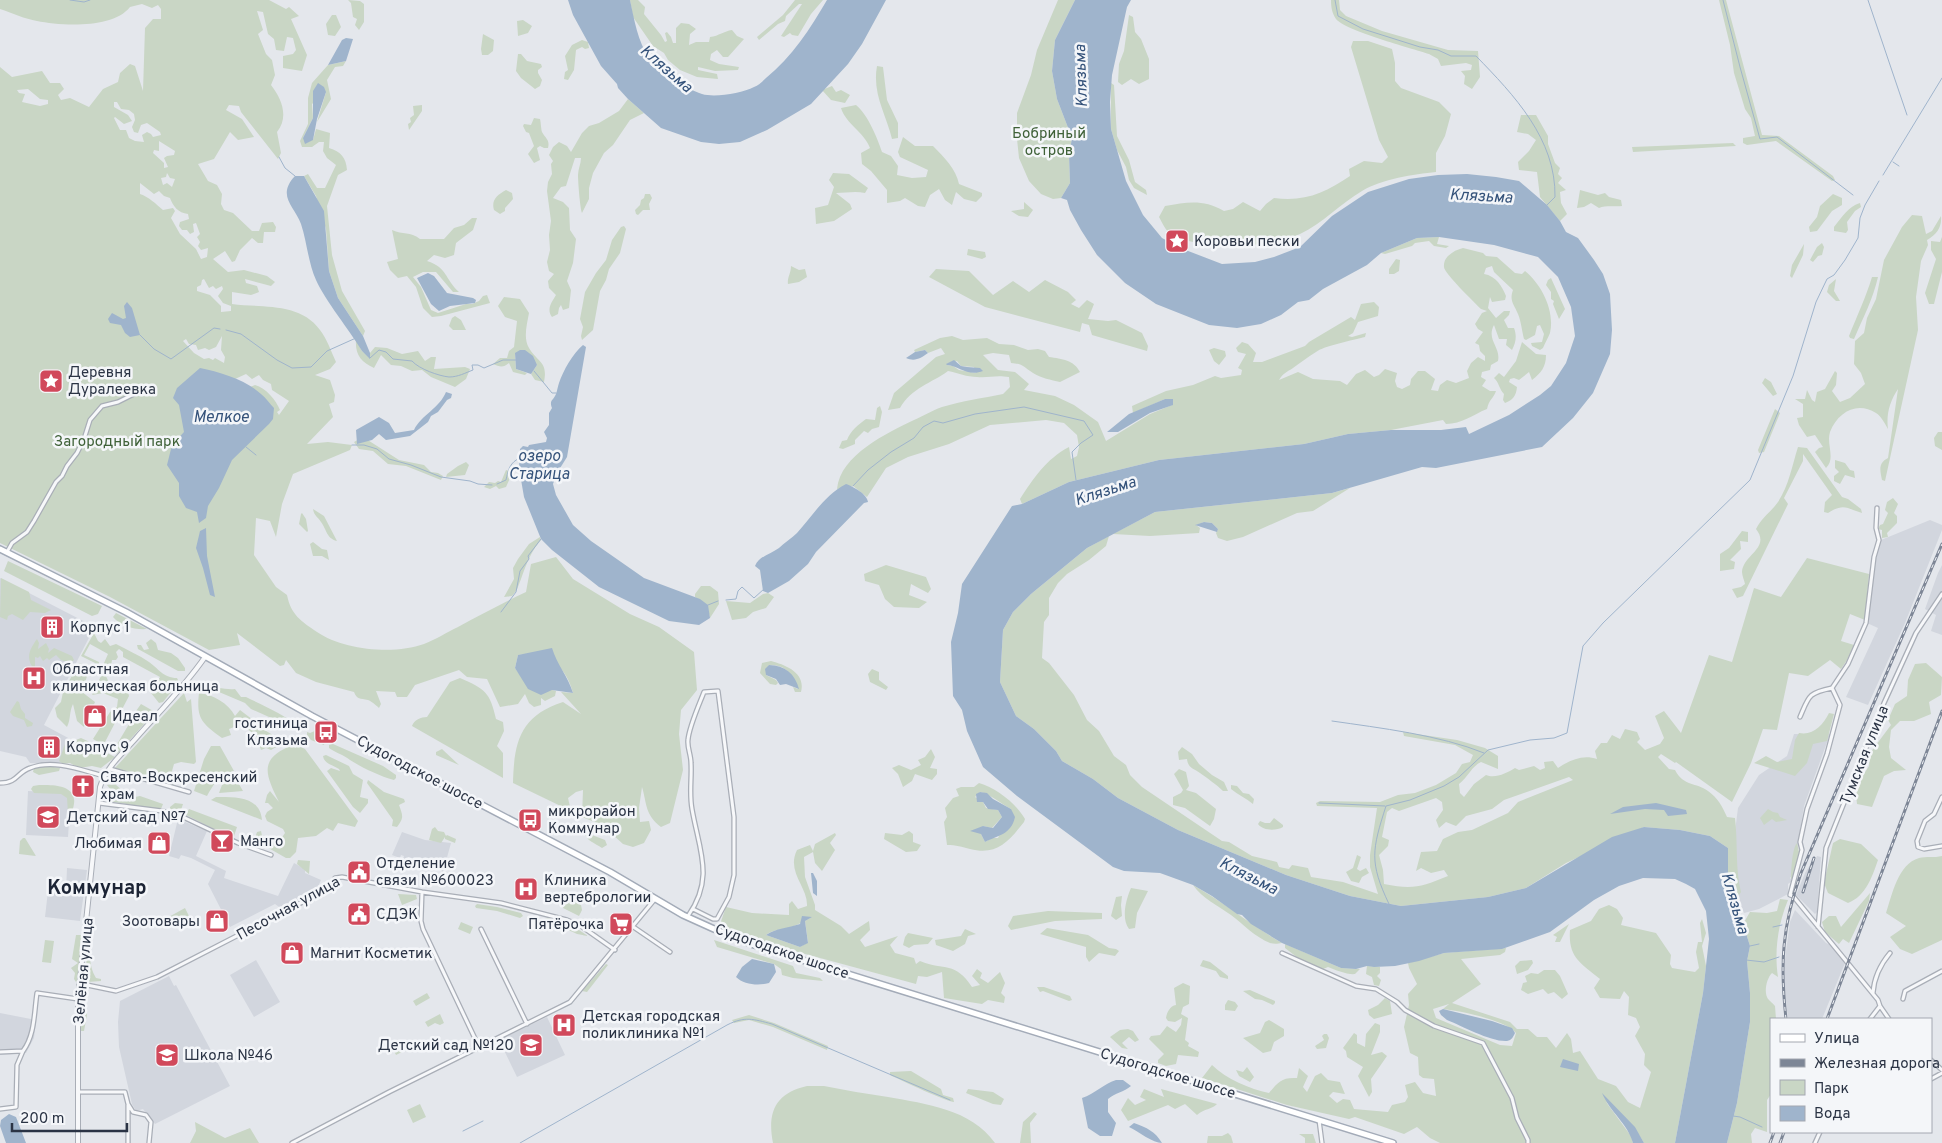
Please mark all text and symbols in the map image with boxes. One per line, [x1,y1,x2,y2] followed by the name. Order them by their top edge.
[635,41,697,98] water label: Клязьма
[1071,43,1093,108] water label: Клязьма
[1012,125,1086,161] park label: Бобриный остров
[1449,185,1514,209] water label: Клязьма
[1164,228,1190,254] place icon: Коровьи пески
[1194,233,1300,252] place label: Коровьи пески
[68,364,156,400] place label: Деревня Дуралеевка
[38,368,64,394] place icon: Деревня Дуралеевка
[193,408,250,428] water label: Мелкое
[54,433,180,452] park label: Загородный парк
[509,447,570,485] water label: озеро Старица
[1073,472,1139,511] water label: Клязьма
[39,614,65,640] building icon: Корпус 1
[70,619,130,638] place label: Корпус 1
[52,661,219,697] place label: Областная клиническая больница
[21,665,47,691] hospital icon: Областная клиническая больница
[82,703,108,729] shop icon: Идеал
[1837,703,1894,808] street label: Тумская улица
[112,708,158,727] place label: Идеал
[235,715,308,751] place label: гостиница Клязьма
[313,719,339,745] bus stop icon: гостиница Клязьма
[353,732,486,815] street label: Судогодское шоссе
[36,734,62,760] building icon: Корпус 9
[66,739,129,758] place label: Корпус 9
[100,769,257,805] place label: Свято-Воскресенский храм
[70,773,96,799] church icon: Свято-Воскресенский храм
[548,803,636,839] place label: микрорайон Коммунар
[35,804,61,830] school or university icon: Детский сад №7
[517,807,543,833] bus stop icon: микрорайон Коммунар
[66,809,186,828] place label: Детский сад №7
[209,828,235,854] bar icon: Манго
[146,830,172,856] shop icon: Любимая
[240,833,283,852] place label: Манго
[74,835,142,854] place label: Любимая
[1215,854,1281,900] water label: Клязьма
[376,855,494,891] place label: Отделение связи №600023
[346,859,372,885] public building icon: Отделение связи №600023
[1716,870,1753,937] water label: Клязьма
[544,872,651,908] place label: Клиника вертебрологии
[234,873,344,946] street label: Песочная улица
[47,876,147,902] district label: Коммунар
[513,876,539,902] hospital icon: Клиника вертебрологии
[346,901,372,927] public building icon: СДЭК
[376,906,418,925] place label: СДЭК
[204,908,230,934] shop icon: Зоотовары
[608,911,634,937] supermarket icon: Пятёрочка
[122,913,200,932] place label: Зоотовары
[528,916,604,935] place label: Пятёрочка
[70,917,99,1025] street label: Зелёная улица
[712,921,851,984] street label: Судогодское шоссе
[279,940,305,966] shop icon: Магнит Косметик
[310,945,432,964] place label: Магнит Косметик
[582,1008,720,1044] place label: Детская городская поликлиника №1
[551,1012,577,1038] hospital icon: Детская городская поликлиника №1
[1770,1018,1932,1133] legend
[1814,1030,1859,1049] text: Улица
[518,1032,544,1058] school or university icon: Детский сад №120
[378,1037,514,1056] place label: Детский сад №120
[154,1042,180,1068] school or university icon: Школа №46
[1098,1045,1238,1104] street label: Судогодское шоссе
[184,1047,273,1066] place label: Школа №46
[1814,1055,1940,1074] text: Железная дорога
[1814,1080,1849,1099] text: Парк
[12,1100,128,1132] scale bar
[1814,1105,1850,1124] text: Вода
[20,1110,65,1129] text: 200 m

